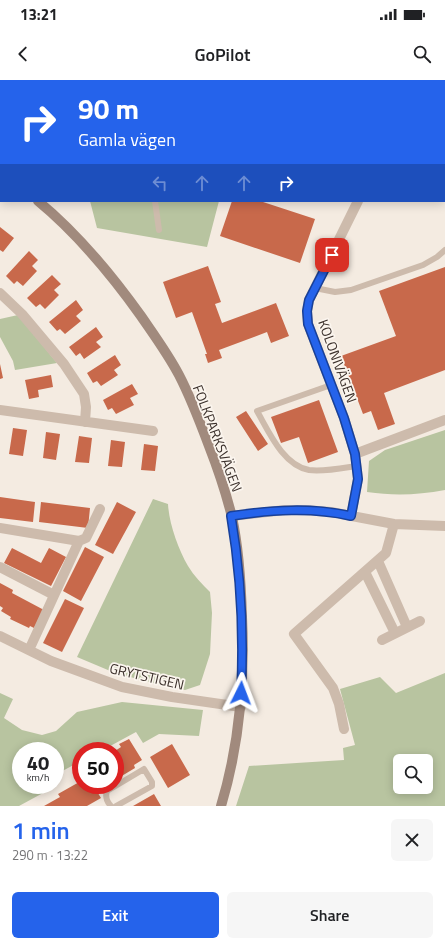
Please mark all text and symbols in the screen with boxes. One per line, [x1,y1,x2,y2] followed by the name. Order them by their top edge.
[20,3,57,26] text: 13:21
[195,41,250,68] text: GoPilot
[12,43,34,65] icon: back
[411,43,433,65] icon: search
[78,87,139,130] text: 90 m
[12,96,64,148] icon: right
[78,126,176,153] text: Gamla vägen
[149,172,171,194] icon: left
[191,172,213,194] icon: ahead
[233,172,255,194] icon: ahead
[275,172,297,194] icon: right
[315,238,349,272] pin
[321,244,343,266] icon: arrive
[313,316,363,406] street label: KOLONIVÄGEN
[188,381,248,495] street label: FOLKPARKSVÄGEN
[108,657,186,695] street label: GRYTSTIGEN
[220,672,262,714] position arrow
[72,742,124,794] speed limit sign: 50
[27,747,49,778] text: 40
[393,754,433,794] map controls
[393,754,433,794] button: search
[27,770,49,785] text: km/h
[12,812,70,848] text: 1 min
[391,819,433,861] button: close
[12,845,88,865] text: 290 m · 13:22
[12,892,219,938] button: Exit
[227,892,433,938] button: Share

